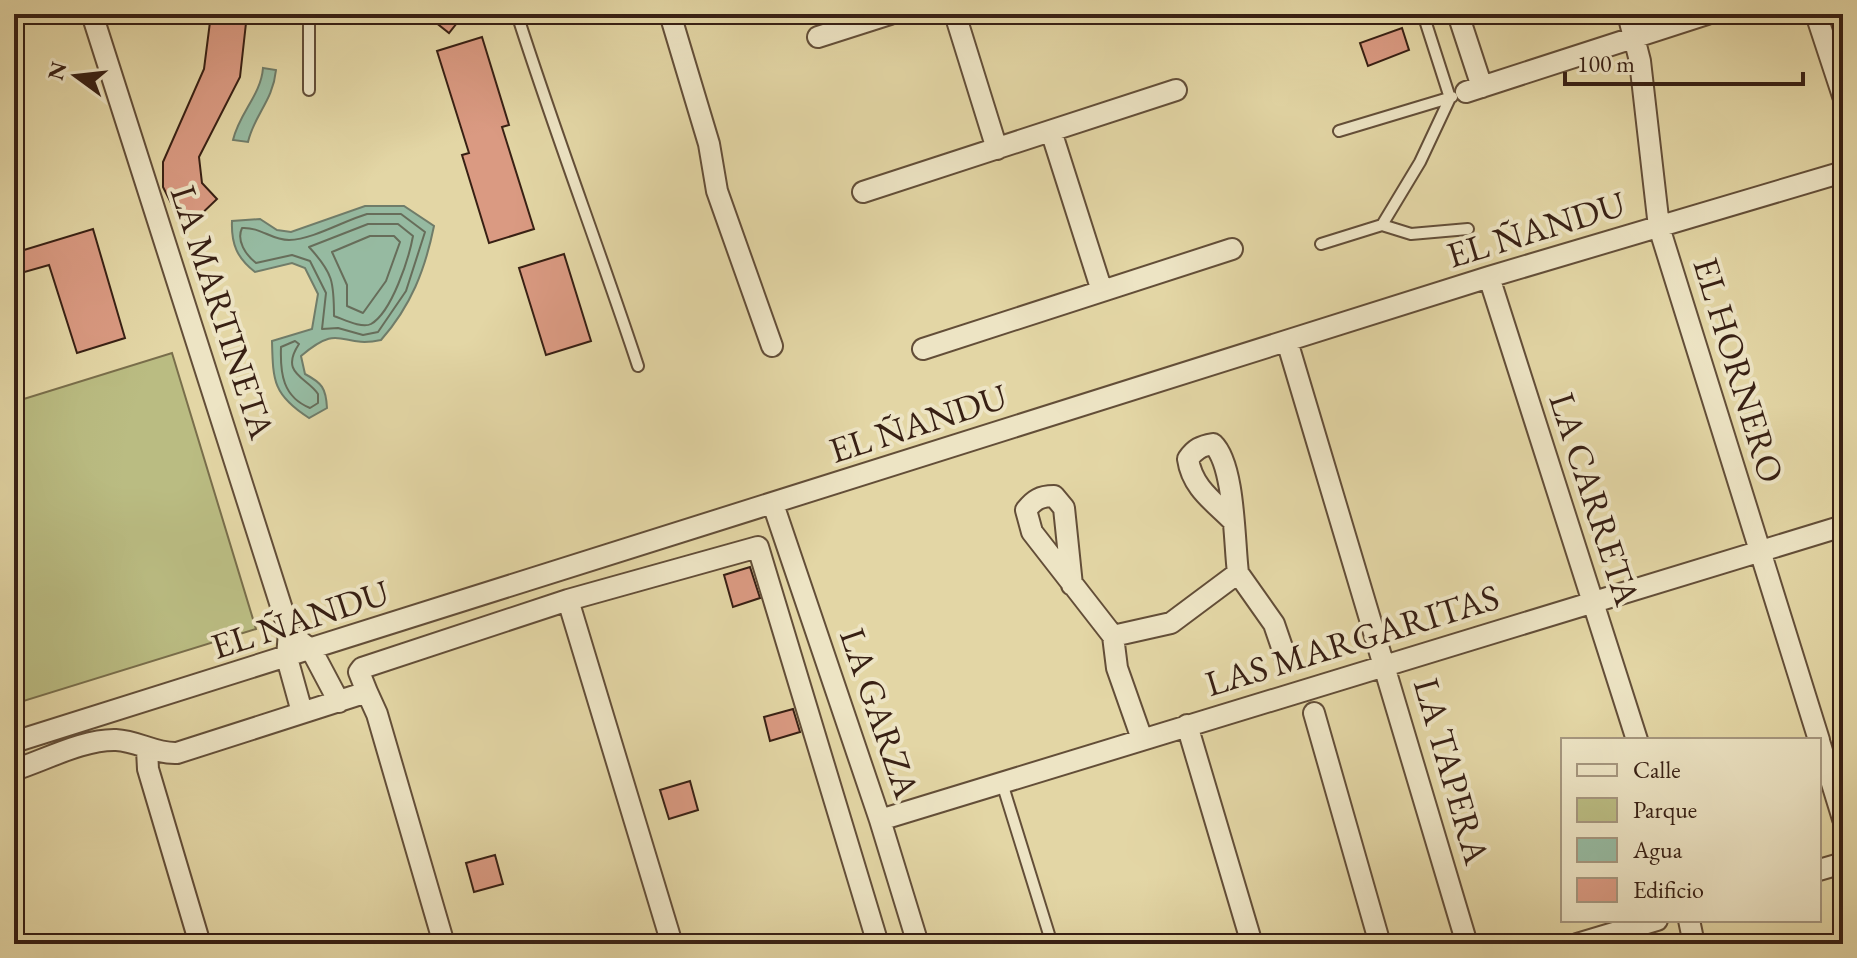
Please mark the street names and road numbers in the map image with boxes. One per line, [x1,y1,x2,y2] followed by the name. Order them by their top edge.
[160,179,286,446] street label: LA MARTINETA
[1441,179,1631,278] street label: EL ÑANDU
[1682,252,1796,488] street label: EL HORNERO
[823,372,1013,474] street label: EL ÑANDU
[1538,387,1652,612] street label: LA CARRETA
[205,568,395,670] street label: EL ÑANDU
[1199,573,1505,707] street label: LAS MARGARITAS
[829,622,931,805] street label: LA GARZA
[1403,673,1501,870] street label: LA TAPERA

